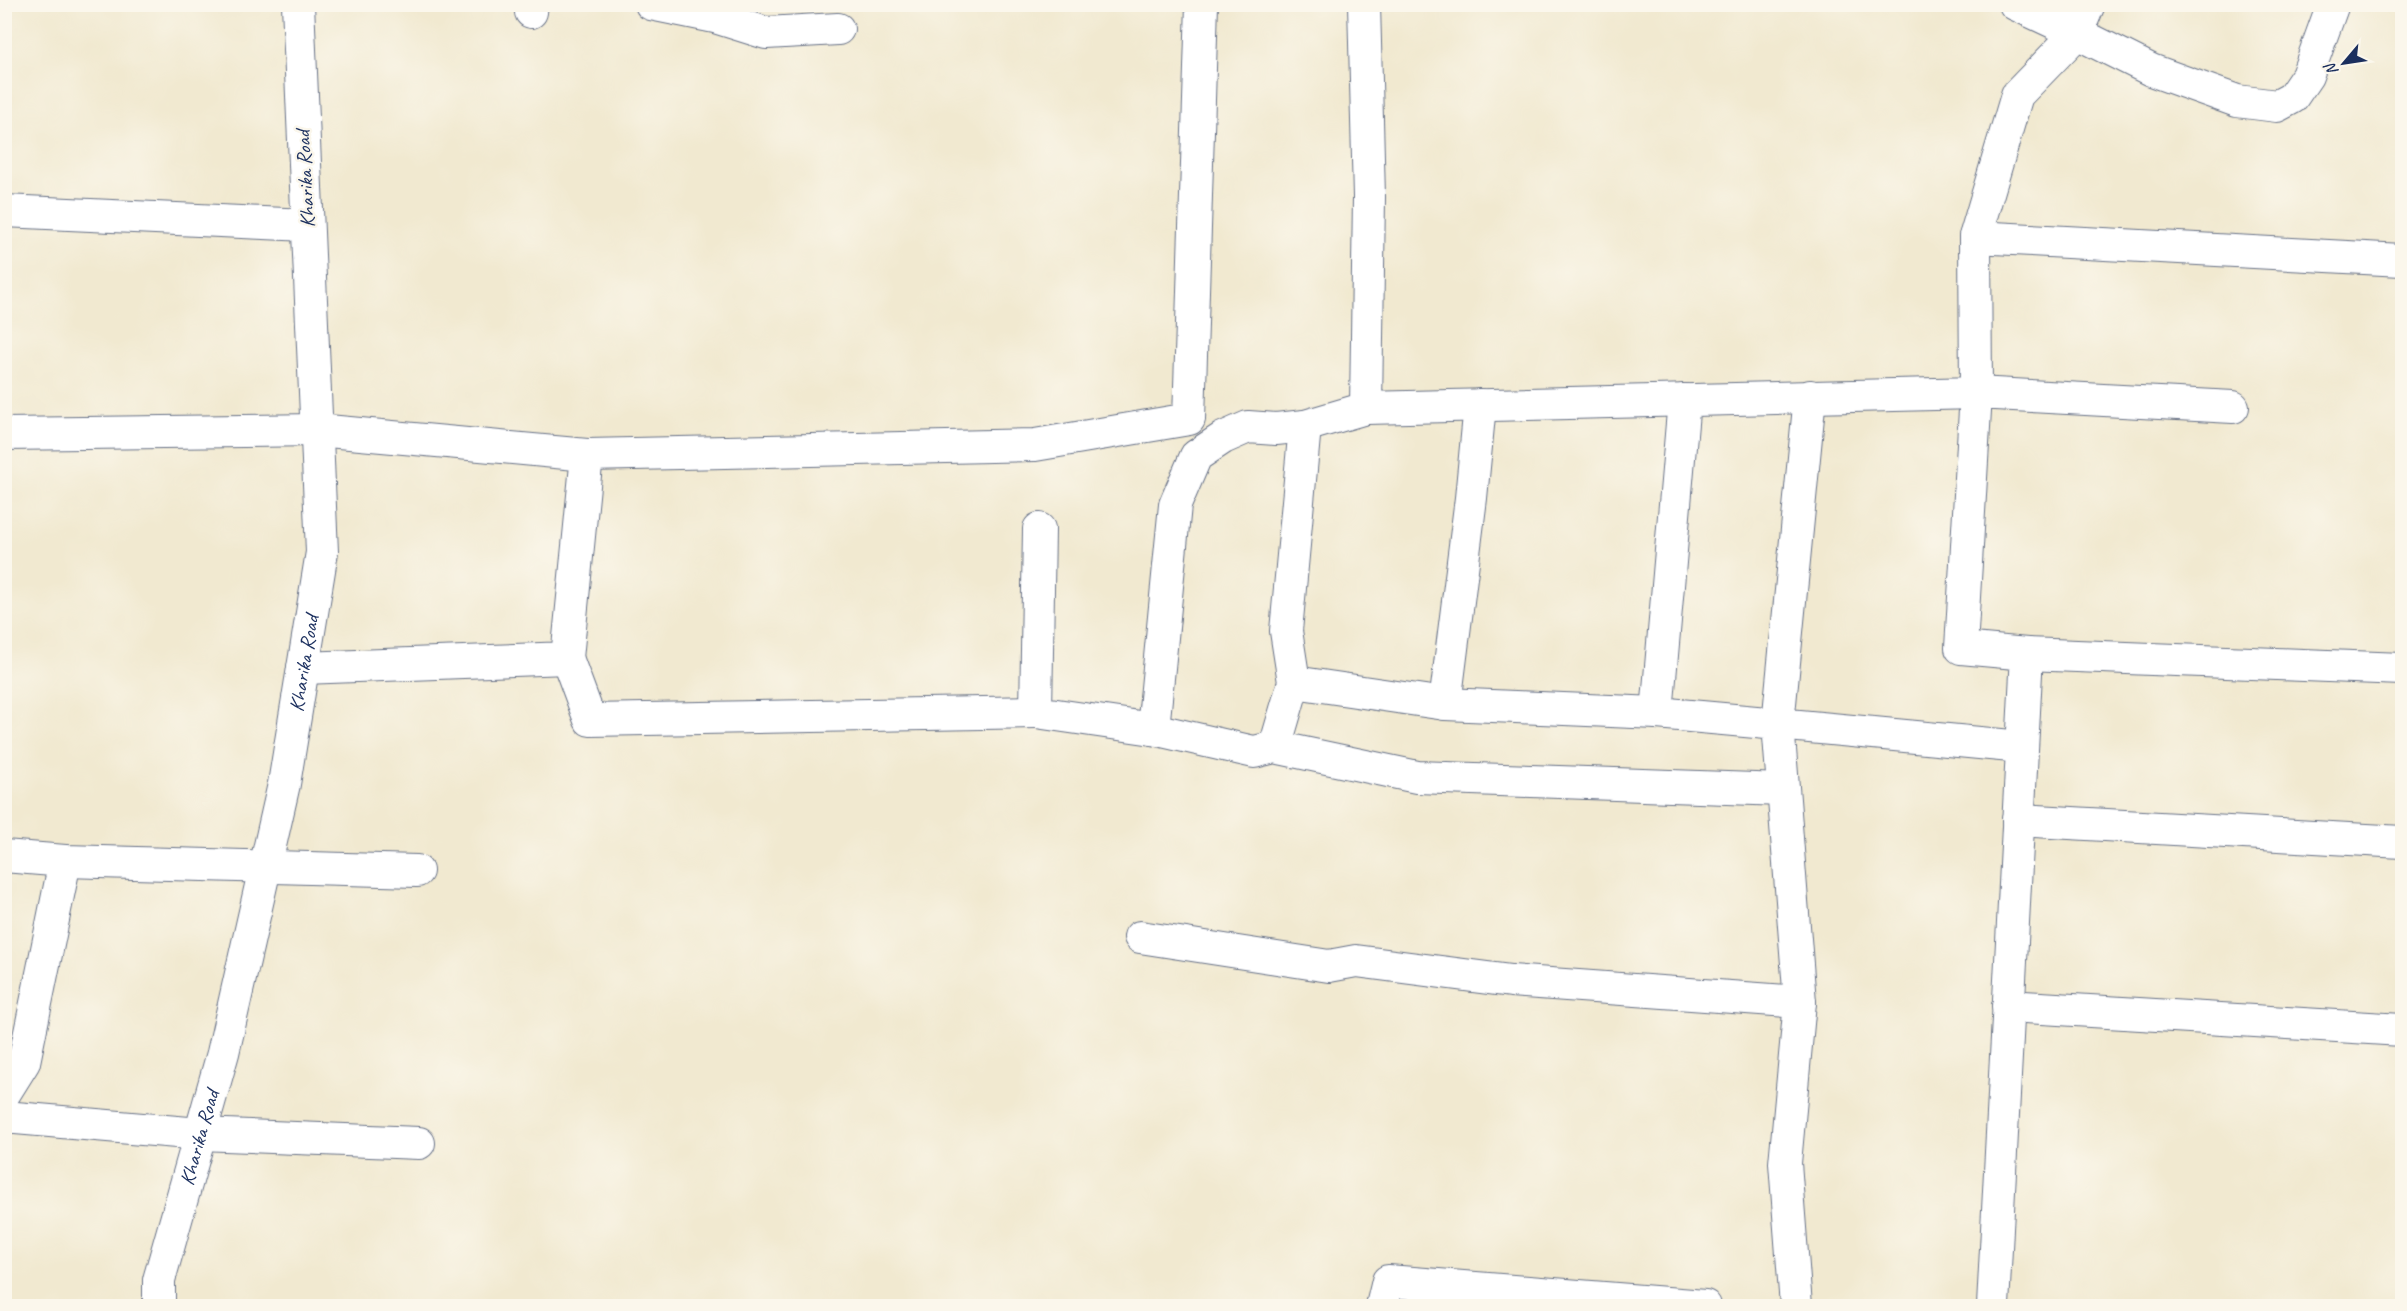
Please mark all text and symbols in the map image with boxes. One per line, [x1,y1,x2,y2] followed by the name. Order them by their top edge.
[2314,33,2374,93] north arrow
[2319,58,2343,79] text: N
[289,126,321,228] street label: Kharika Road
[283,609,325,714] street label: Kharika Road
[173,1083,226,1188] street label: Kharika Road

